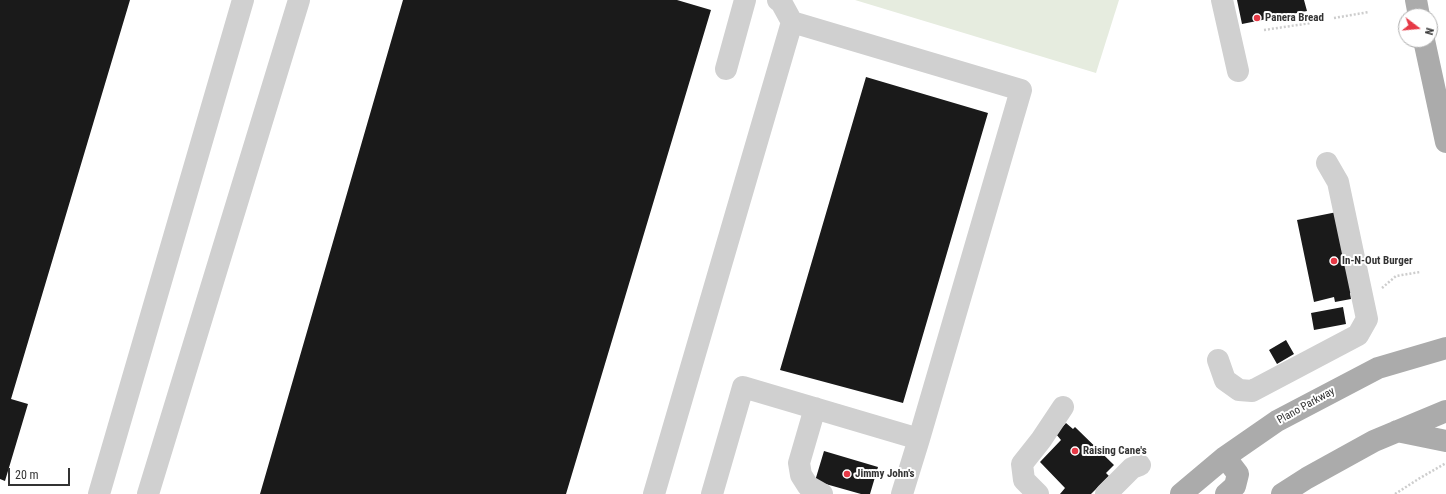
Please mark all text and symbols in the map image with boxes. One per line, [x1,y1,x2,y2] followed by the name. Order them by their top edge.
[1398,8,1438,48] north arrow
[1265,11,1324,25] place label: Panera Bread
[1252,13,1262,23] marker: Panera Bread
[1422,26,1436,36] text: N
[1342,254,1413,268] place label: In-N-Out Burger
[1329,256,1339,266] marker: In-N-Out Burger
[1275,385,1337,427] street label: Plano Parkway
[1083,444,1147,458] place label: Raising Cane's
[1070,446,1080,456] marker: Raising Cane's
[10,460,72,486] scale bar
[855,467,914,481] place label: Jimmy John's
[15,468,39,482] text: 20 m
[842,469,852,479] marker: Jimmy John's

